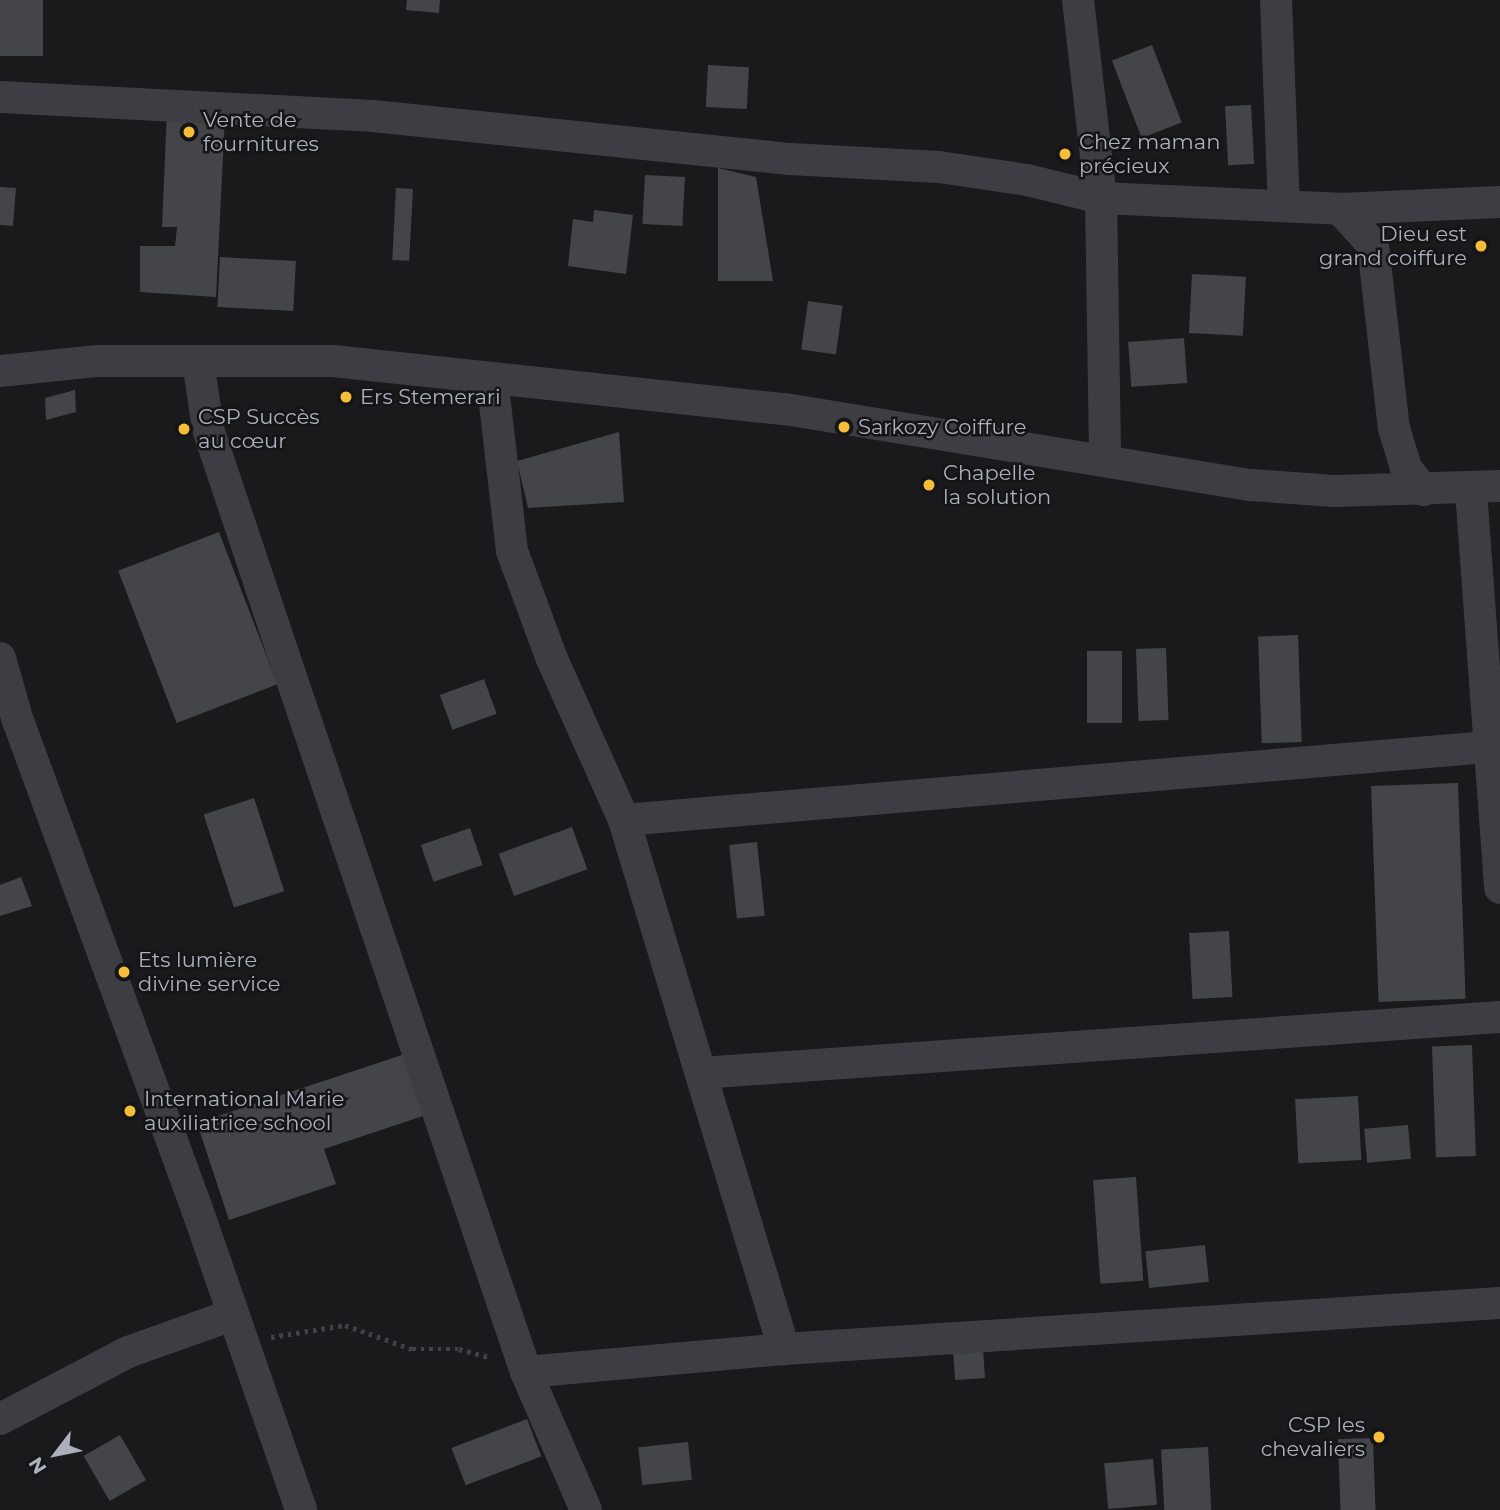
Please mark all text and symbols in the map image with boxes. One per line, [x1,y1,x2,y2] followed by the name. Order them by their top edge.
[203,107,319,157] place label: Vente de fournitures
[181,124,197,140] marker: Vente de fournitures
[1079,129,1220,179] place label: Chez maman précieux
[1057,146,1073,162] marker: Chez maman précieux
[1319,221,1467,271] place label: Dieu est grand coiffure
[1473,238,1489,254] marker: Dieu est grand coiffure
[360,384,501,410] place label: Ers Stemerari
[338,389,354,405] marker: Ers Stemerari
[198,404,320,454] place label: CSP Succès au cœur
[858,414,1026,440] place label: Sarkozy Coiffure
[836,419,852,435] marker: Sarkozy Coiffure
[176,421,192,437] marker: CSP Succès au cœur
[943,460,1051,510] place label: Chapelle la solution
[921,477,937,493] marker: Chapelle la solution
[138,947,280,997] place label: Ets lumière divine service
[116,964,132,980] marker: Ets lumière divine service
[144,1086,344,1136] place label: International Marie auxiliatrice school
[122,1103,138,1119] marker: International Marie auxiliatrice school
[1261,1412,1365,1462] place label: CSP les chevaliers
[21,1419,91,1489] north arrow
[1371,1429,1387,1445] marker: CSP les chevaliers
[24,1453,52,1478] text: N

